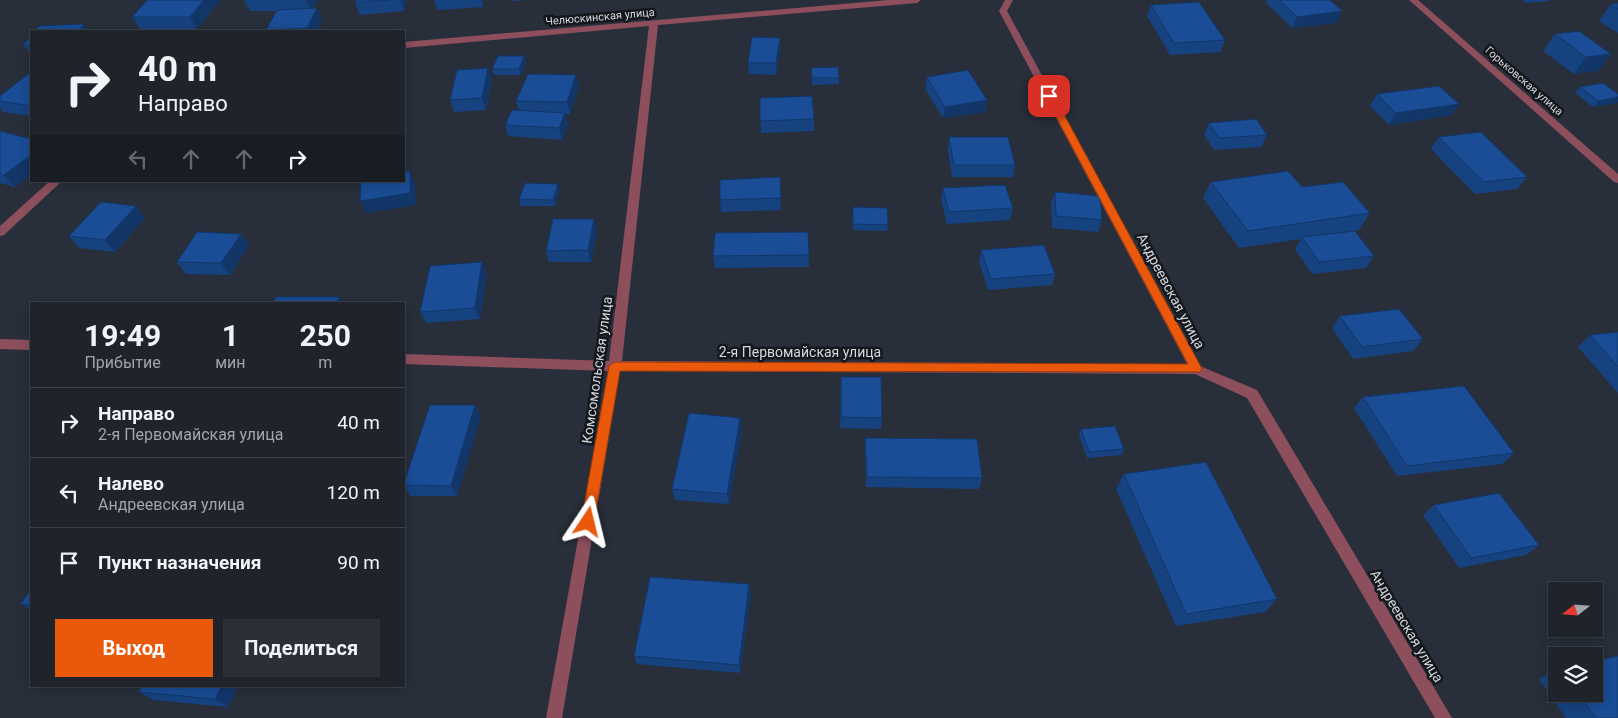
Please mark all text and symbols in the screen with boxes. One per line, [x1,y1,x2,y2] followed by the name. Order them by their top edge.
[545,6,655,28] street label: Челюскинская улица
[1483,44,1565,118] street label: Горьковская улица
[138,49,217,90] text: 40 m
[55,50,120,115] icon: right
[1028,75,1070,117] pin
[1035,82,1063,110] icon: arrive
[138,91,228,116] text: Направо
[124,145,152,173] icon: left
[177,145,205,173] icon: ahead
[230,145,258,173] icon: ahead
[283,145,311,173] icon: right
[1134,231,1208,351] street label: Андреевская улица
[579,295,615,445] street label: Комсомольская улица
[84,318,161,353] text: 19:49
[222,318,239,353] text: 1
[299,318,351,353] text: 250
[719,344,881,360] street label: 2-я Первомайская улица
[84,353,161,372] text: Прибытие
[215,353,245,372] text: мин
[318,353,332,372] text: m
[98,402,175,425] text: Направо
[55,409,83,437] icon: right
[337,411,380,434] text: 40 m
[98,425,284,444] text: 2-я Первомайская улица
[98,472,164,495] text: Налево
[55,479,83,507] icon: left
[327,481,380,504] text: 120 m
[98,495,245,514] text: Андреевская улица
[561,495,613,547] position arrow
[55,549,83,577] icon: arrive
[98,551,261,574] text: Пункт назначения
[337,551,380,574] text: 90 m
[1367,567,1447,685] street label: Андреевская улица
[1548,582,1602,638] north arrow
[1548,582,1603,702] map controls
[55,619,213,677] button: Выход
[223,619,380,677] button: Поделиться
[1548,647,1603,702] button: layers

